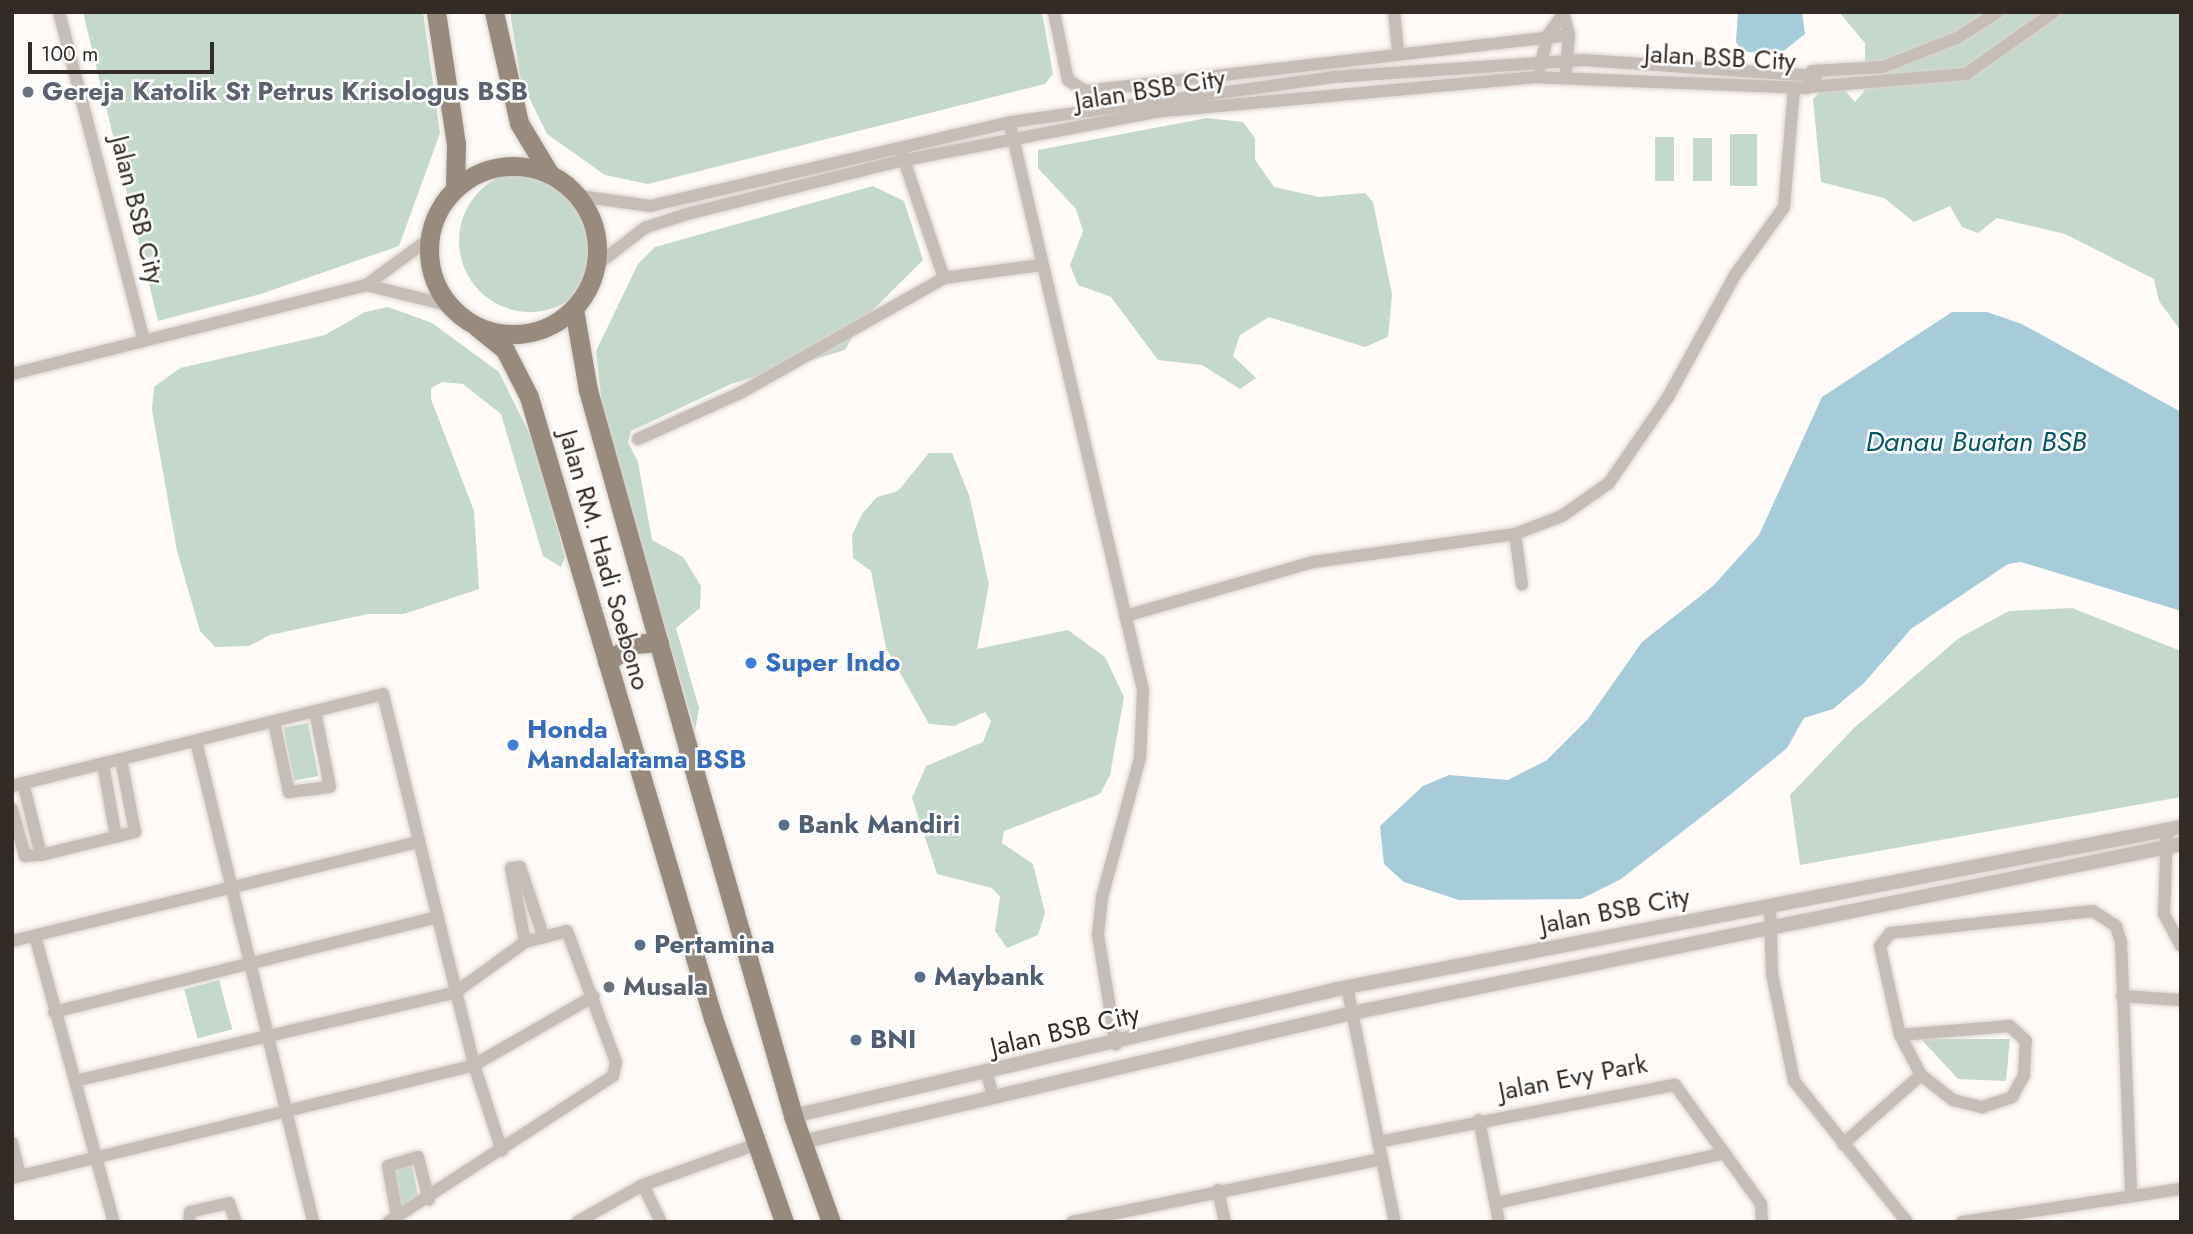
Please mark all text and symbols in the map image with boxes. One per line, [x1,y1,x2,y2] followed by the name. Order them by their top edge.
[32,28,217,72] scale bar
[1643,38,1797,78] street label: Jalan BSB City
[41,39,98,69] text: 100 m
[1072,63,1228,117] street label: Jalan BSB City
[42,76,528,108] place label: Gereja Katolik St Petrus Krisologus BSB
[20,84,36,100] marker: Gereja Katolik St Petrus Krisologus BSB
[103,132,171,288] street label: Jalan BSB City
[1865,425,2087,459] water label: Danau Buatan BSB
[552,426,656,694] street label: Jalan RM. Hadi Soebono
[765,647,900,679] place label: Super Indo
[743,655,759,671] marker: Super Indo
[527,714,746,776] place label: Honda Mandalatama BSB
[505,737,521,753] marker: Honda Mandalatama BSB
[798,809,960,841] place label: Bank Mandiri
[776,817,792,833] marker: Bank Mandiri
[1537,881,1693,941] street label: Jalan BSB City
[654,929,775,961] place label: Pertamina
[632,937,648,953] marker: Pertamina
[934,961,1045,993] place label: Maybank
[912,969,928,985] marker: Maybank
[623,971,708,1003] place label: Musala
[601,979,617,995] marker: Musala
[987,999,1143,1063] street label: Jalan BSB City
[870,1024,916,1056] place label: BNI
[848,1032,864,1048] marker: BNI
[1496,1048,1650,1108] street label: Jalan Evy Park

